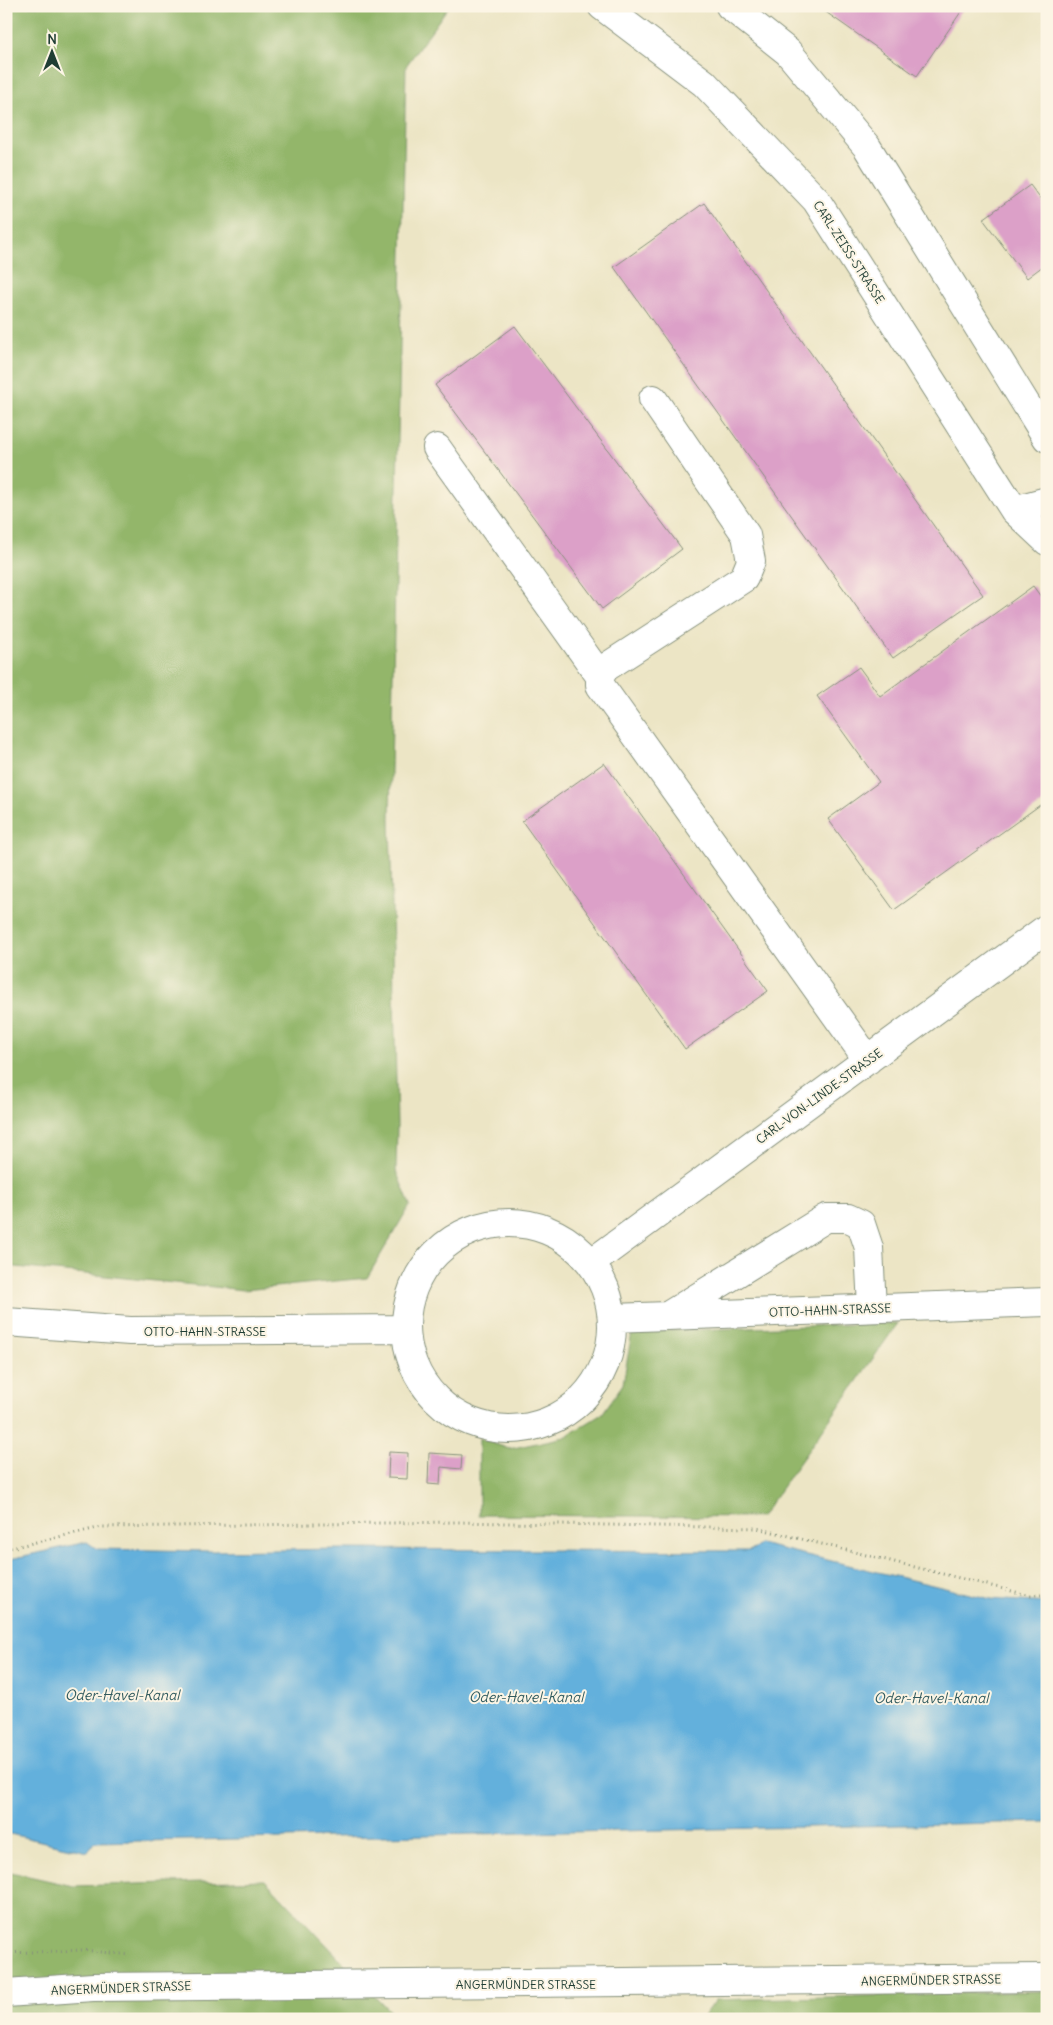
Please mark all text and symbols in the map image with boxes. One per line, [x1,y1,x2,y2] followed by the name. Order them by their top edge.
[28,28,78,78] north arrow
[47,30,57,48] text: N
[810,198,888,306] street label: CARL-ZEISS-STRASSE
[753,1045,885,1147] street label: CARL-VON-LINDE-STRASSE
[769,1300,891,1320] street label: OTTO-HAHN-STRASSE
[144,1324,266,1339] street label: OTTO-HAHN-STRASSE
[65,1686,181,1704] water label: Oder-Havel-Kanal
[469,1688,585,1706] water label: Oder-Havel-Kanal
[874,1689,990,1707] water label: Oder-Havel-Kanal
[861,1971,1001,1989] street label: ANGERMÜNDER STRASSE
[456,1977,596,1992] street label: ANGERMÜNDER STRASSE
[51,1978,191,1998] street label: ANGERMÜNDER STRASSE

